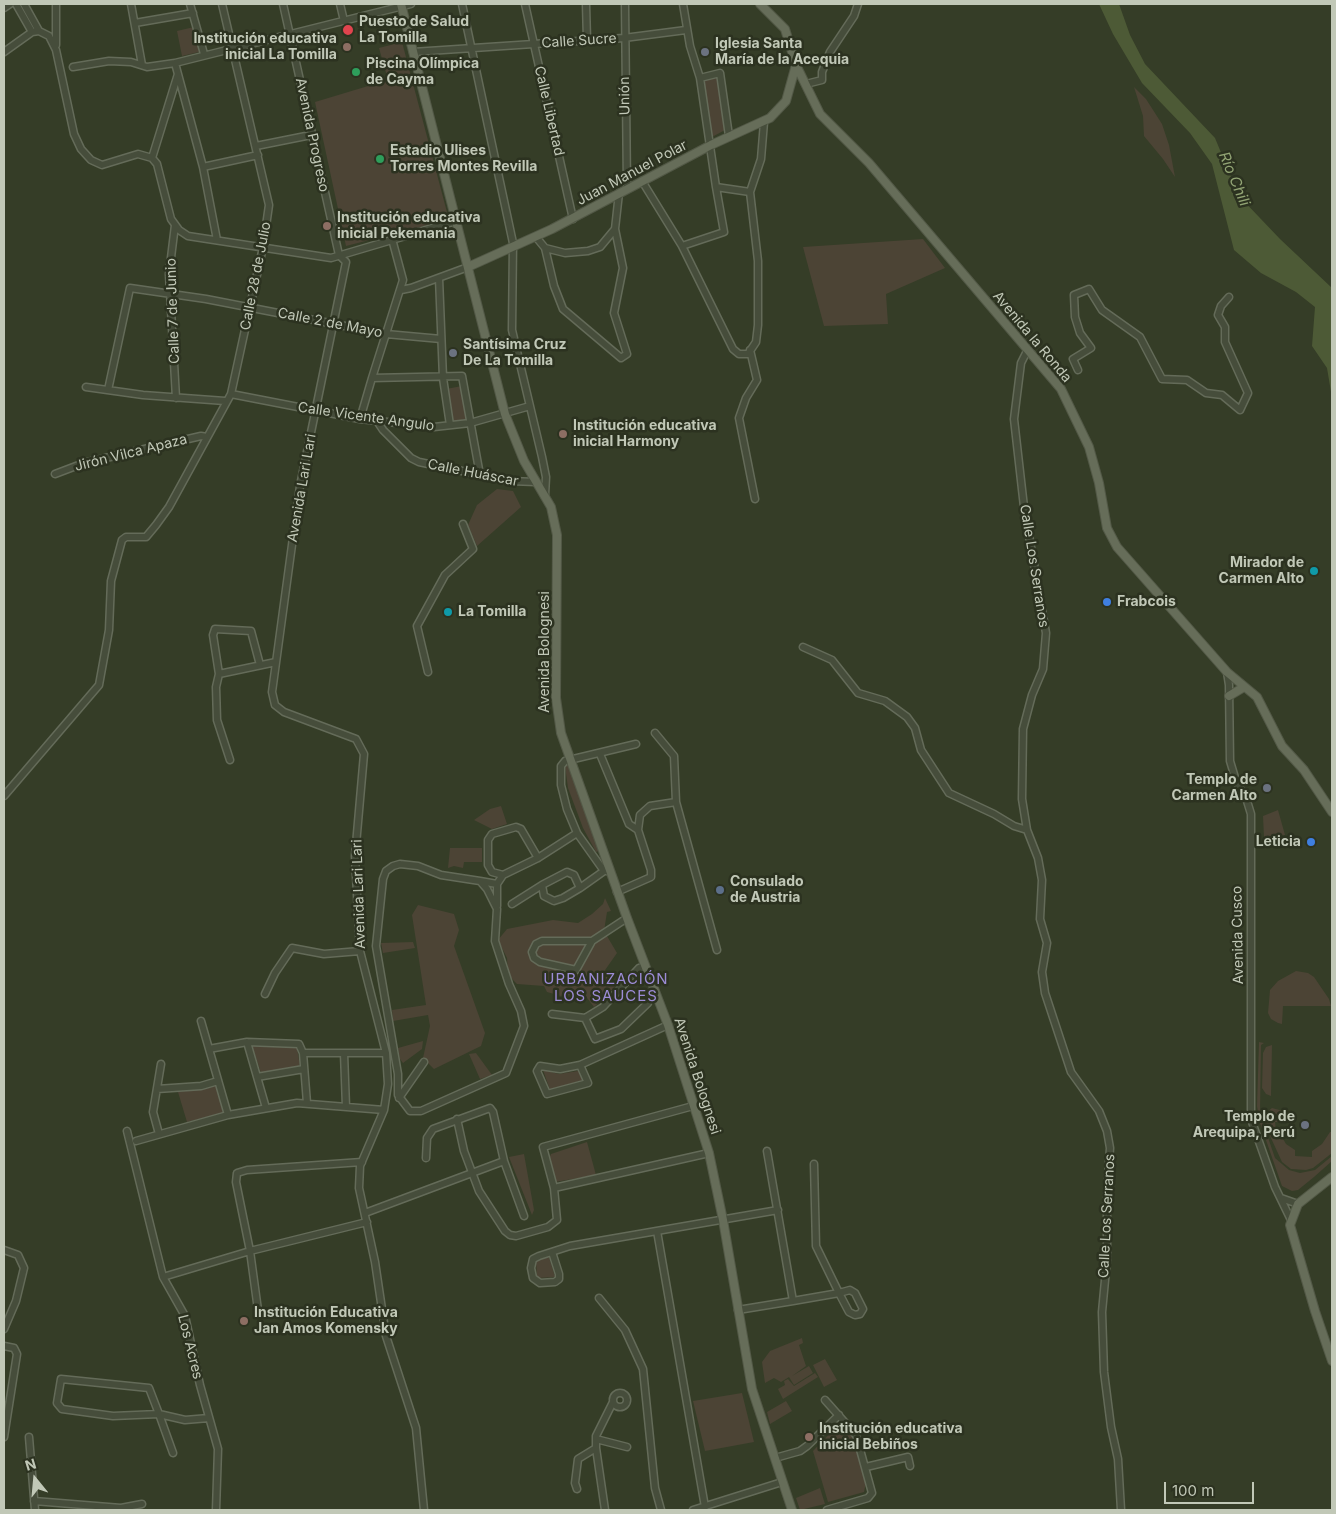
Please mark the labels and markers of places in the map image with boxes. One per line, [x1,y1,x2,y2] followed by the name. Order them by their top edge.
[359,14,469,46] place label: Puesto de Salud La Tomilla
[341,23,355,37] marker: Puesto de Salud La Tomilla
[193,31,337,64] place label: Institución educativa inicial La Tomilla
[715,36,849,68] place label: Iglesia Santa María de la Acequia
[341,41,353,53] marker: Institución educativa inicial La Tomilla
[699,46,711,58] marker: Iglesia Santa María de la Acequia
[366,56,479,88] place label: Piscina Olímpica de Cayma
[350,66,362,78] marker: Piscina Olímpica de Cayma
[390,143,537,176] place label: Estadio Ulises Torres Montes Revilla
[374,153,386,165] marker: Estadio Ulises Torres Montes Revilla
[337,210,481,242] place label: Institución educativa inicial Pekemania
[321,220,333,232] marker: Institución educativa inicial Pekemania
[463,337,567,370] place label: Santísima Cruz De La Tomilla
[447,347,459,359] marker: Santísima Cruz De La Tomilla
[573,418,717,451] place label: Institución educativa inicial Harmony
[557,428,569,440] marker: Institución educativa inicial Harmony
[1219,555,1304,588] place label: Mirador de Carmen Alto
[1308,565,1320,577] marker: Mirador de Carmen Alto
[1117,594,1176,610] place label: Frabcois
[1101,596,1113,608] marker: Frabcois
[458,604,526,620] place label: La Tomilla
[442,606,454,618] marker: La Tomilla
[1172,772,1257,804] place label: Templo de Carmen Alto
[1261,782,1273,794] marker: Templo de Carmen Alto
[1256,834,1301,850] place label: Leticia
[1305,836,1317,848] marker: Leticia
[730,874,804,906] place label: Consulado de Austria
[714,884,726,896] marker: Consulado de Austria
[1193,1109,1295,1142] place label: Templo de Arequipa, Perú
[1299,1119,1311,1131] marker: Templo de Arequipa, Perú
[254,1305,398,1338] place label: Institución Educativa Jan Amos Komensky
[238,1315,250,1327] marker: Institución Educativa Jan Amos Komensky
[819,1421,963,1454] place label: Institución educativa inicial Bebiños
[803,1431,815,1443] marker: Institución educativa inicial Bebiños

